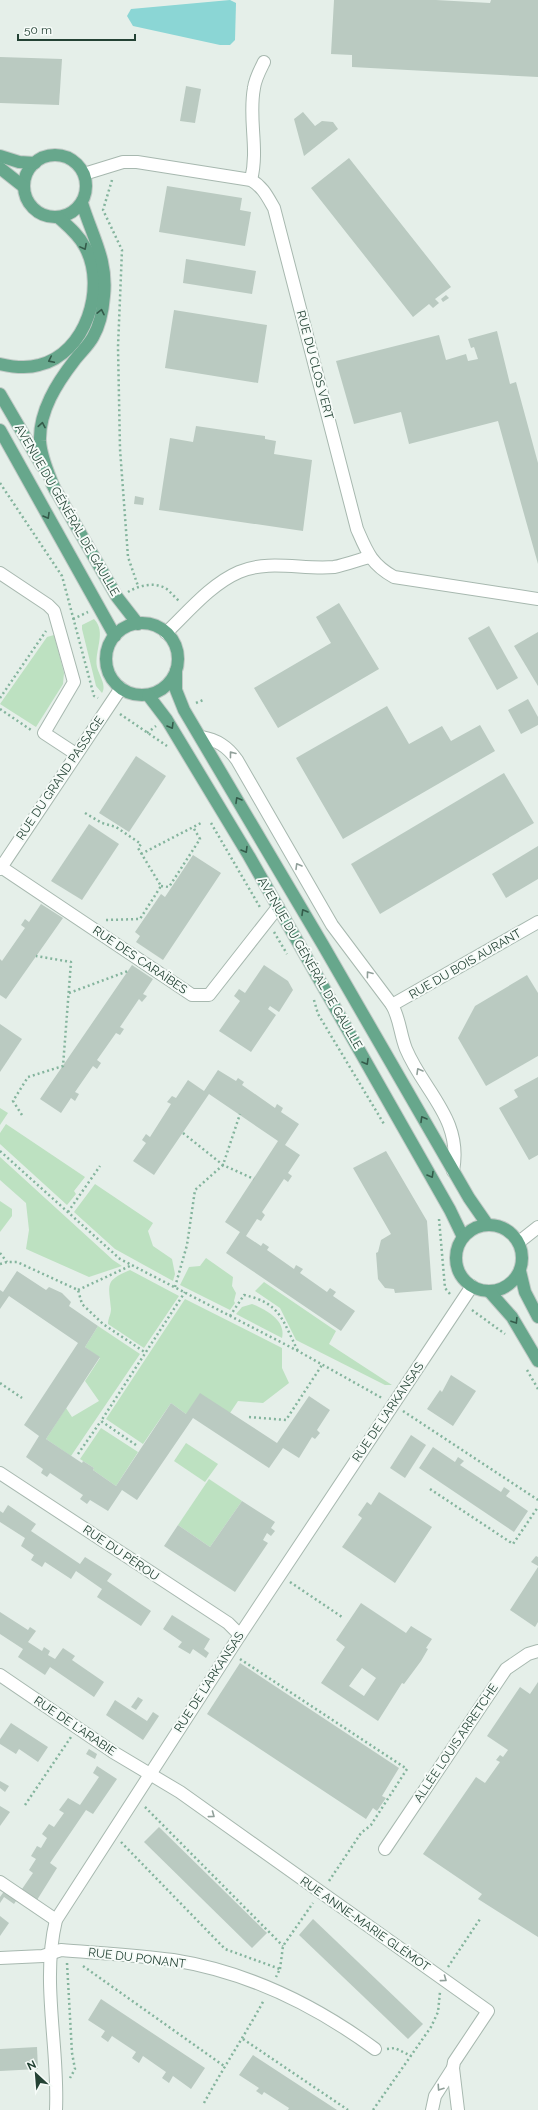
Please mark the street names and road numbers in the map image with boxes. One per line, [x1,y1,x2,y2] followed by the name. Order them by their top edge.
[294,309,336,422] street label: RUE DU CLOS VERT
[12,422,122,598] street label: AVENUE DU GÉNÉRAL DE GAULLE
[13,713,107,843] street label: RUE DU GRAND PASSAGE
[255,875,365,1051] street label: AVENUE DU GÉNÉRAL DE GAULLE
[90,923,190,997] street label: RUE DES CARAÏBES
[406,926,524,1002] street label: RUE DU BOIS AURANT
[349,1360,427,1464] street label: RUE DE L'ARKANSAS
[80,1522,162,1584] street label: RUE DU PÉROU
[171,1629,247,1735] street label: RUE DE L'ARKANSAS
[411,1681,501,1805] street label: ALLÉE LOUIS ARRETCHE
[31,1693,119,1759] street label: RUE DE L'ARABIE
[297,1874,433,1975] street label: RUE ANNE-MARIE GLÉMOT
[87,1945,187,1971] street label: RUE DU PONANT

